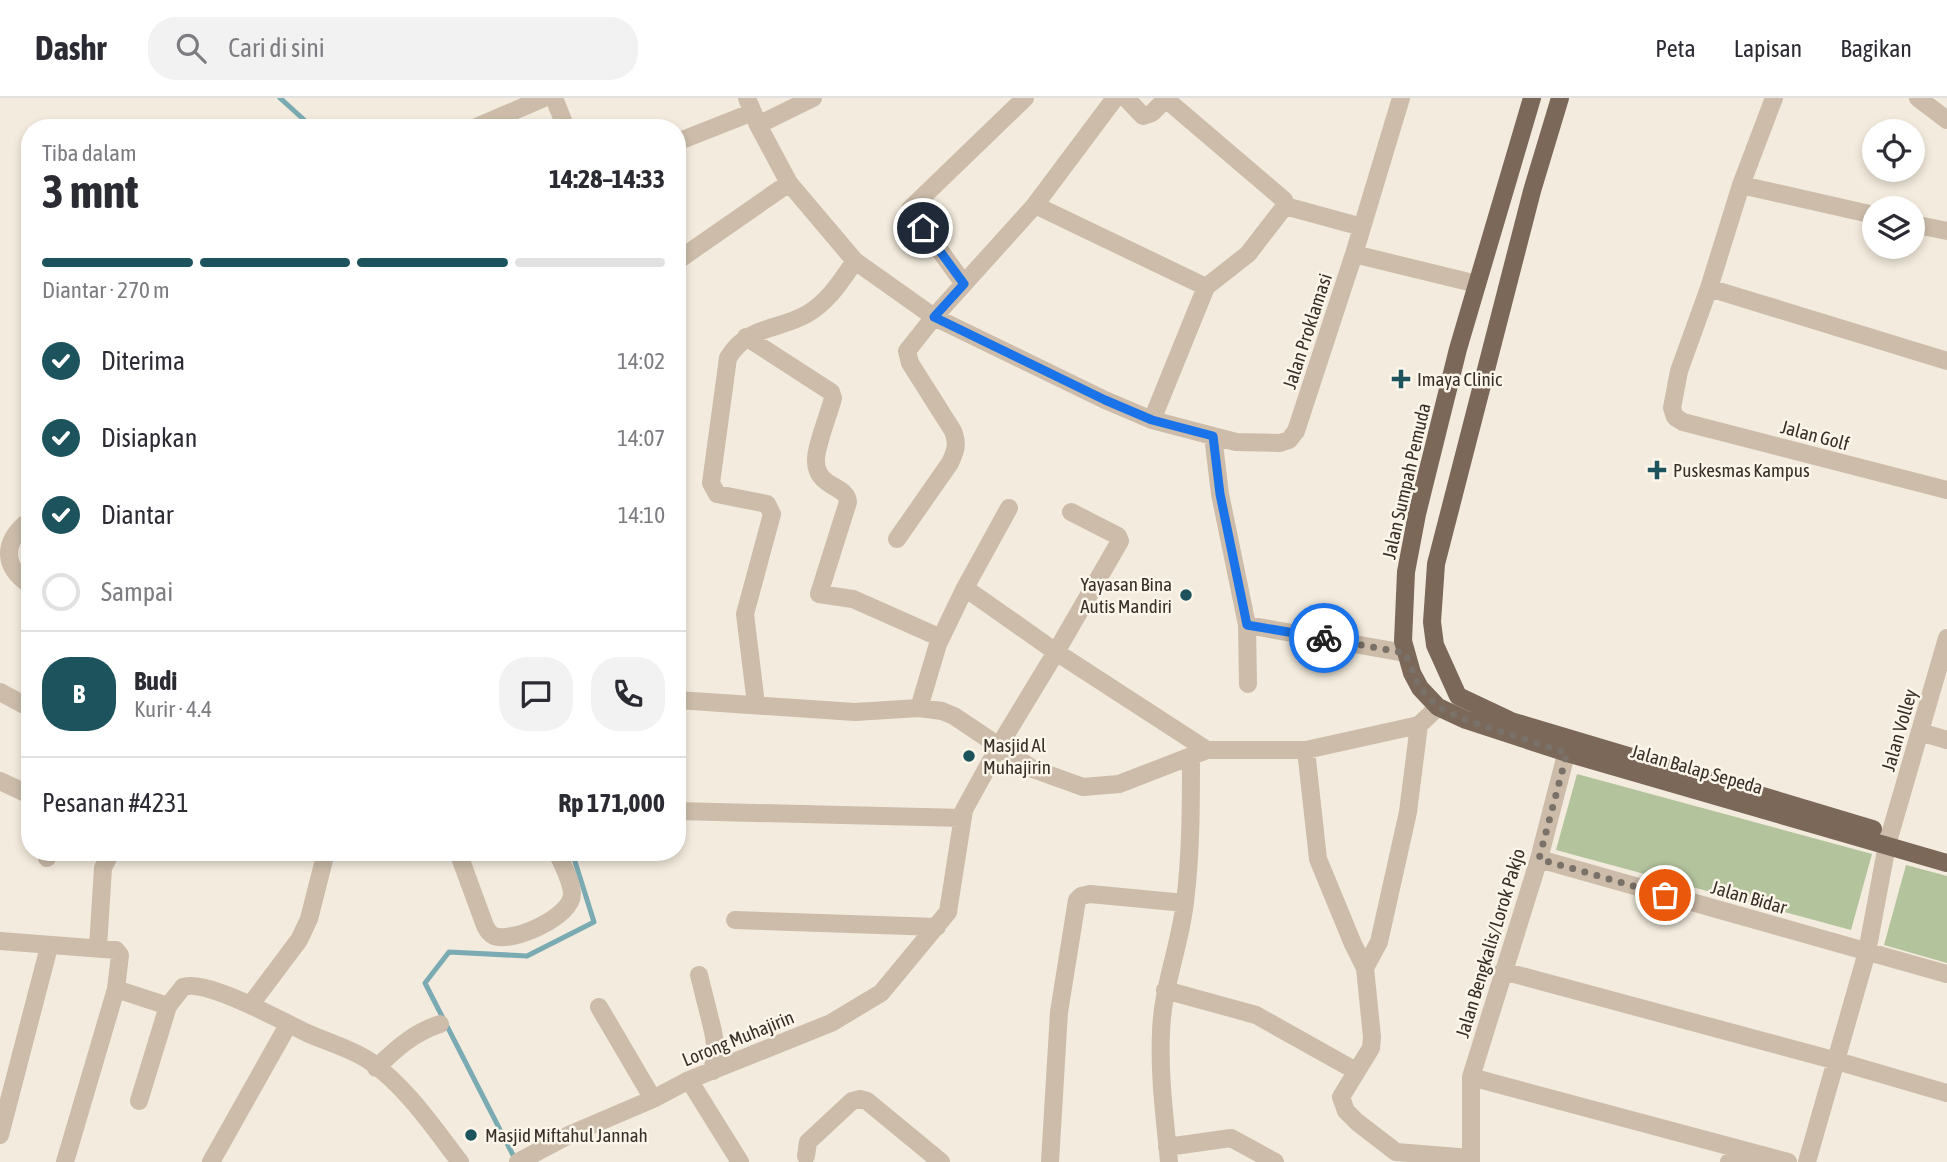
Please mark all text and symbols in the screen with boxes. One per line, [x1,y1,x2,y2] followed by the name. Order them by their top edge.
[148,17,638,80] search box
[35,29,106,67] text: Dashr
[172,29,210,67] icon: search
[228,33,325,63] text: Cari di sini
[1655,35,1696,62] text: Peta
[1734,35,1802,62] text: Lapisan
[1840,35,1912,62] text: Bagikan
[1862,119,1925,259] map controls
[1862,119,1925,182] button: locate
[42,140,137,166] text: Tiba dalam
[549,164,665,194] text: 14:28–14:33
[42,165,139,218] text: 3 mnt
[1862,196,1925,259] button: layers
[893,198,953,258] pin
[904,209,942,247] icon: home
[1278,270,1336,392] street label: Jalan Proklamasi
[42,277,170,303] text: Diantar · 270 m
[42,342,80,380] icon: check
[101,346,185,376] text: Diterima
[617,348,665,374] text: 14:02
[1417,368,1503,390] place label: Imaya Clinic
[1391,369,1411,389] marker: Imaya Clinic
[1377,401,1435,561] street label: Jalan Sumpah Pemuda
[1778,415,1852,455] street label: Jalan Golf
[42,419,80,457] icon: check
[101,423,197,453] text: Disiapkan
[617,425,665,451] text: 14:07
[1673,459,1810,481] place label: Puskesmas Kampus
[1647,460,1667,480] marker: Puskesmas Kampus
[42,496,80,534] icon: check
[101,500,174,530] text: Diantar
[618,502,665,528] text: 14:10
[1080,573,1172,617] place label: Yayasan Bina Autis Mandiri
[101,577,173,607] text: Sampai
[1178,587,1194,603] marker: Yayasan Bina Autis Mandiri
[1289,603,1359,673] courier
[1305,619,1343,657] icon: bike
[499,657,573,731] button: chat
[591,657,665,731] button: phone
[134,666,177,696] text: Budi
[73,679,85,709] text: B
[1877,686,1921,774] street label: Jalan Volley
[134,696,212,722] text: Kurir · 4.4
[983,734,1051,778] place label: Masjid Al Muhajirin
[1629,740,1765,798] street label: Jalan Balap Sepeda
[961,748,977,764] marker: Masjid Al Muhajirin
[42,788,189,818] text: Pesanan #4231
[558,788,665,818] text: Rp 171,000
[1451,846,1529,1040] street label: Jalan Bengkalis/Lorok Pakjo
[1635,865,1695,925] pin
[1646,876,1684,914] icon: bag
[1709,876,1790,918] street label: Jalan Bidar
[679,1006,797,1070] street label: Lorong Muhajirin
[485,1124,648,1146] place label: Masjid Miftahul Jannah
[463,1127,479,1143] marker: Masjid Miftahul Jannah

